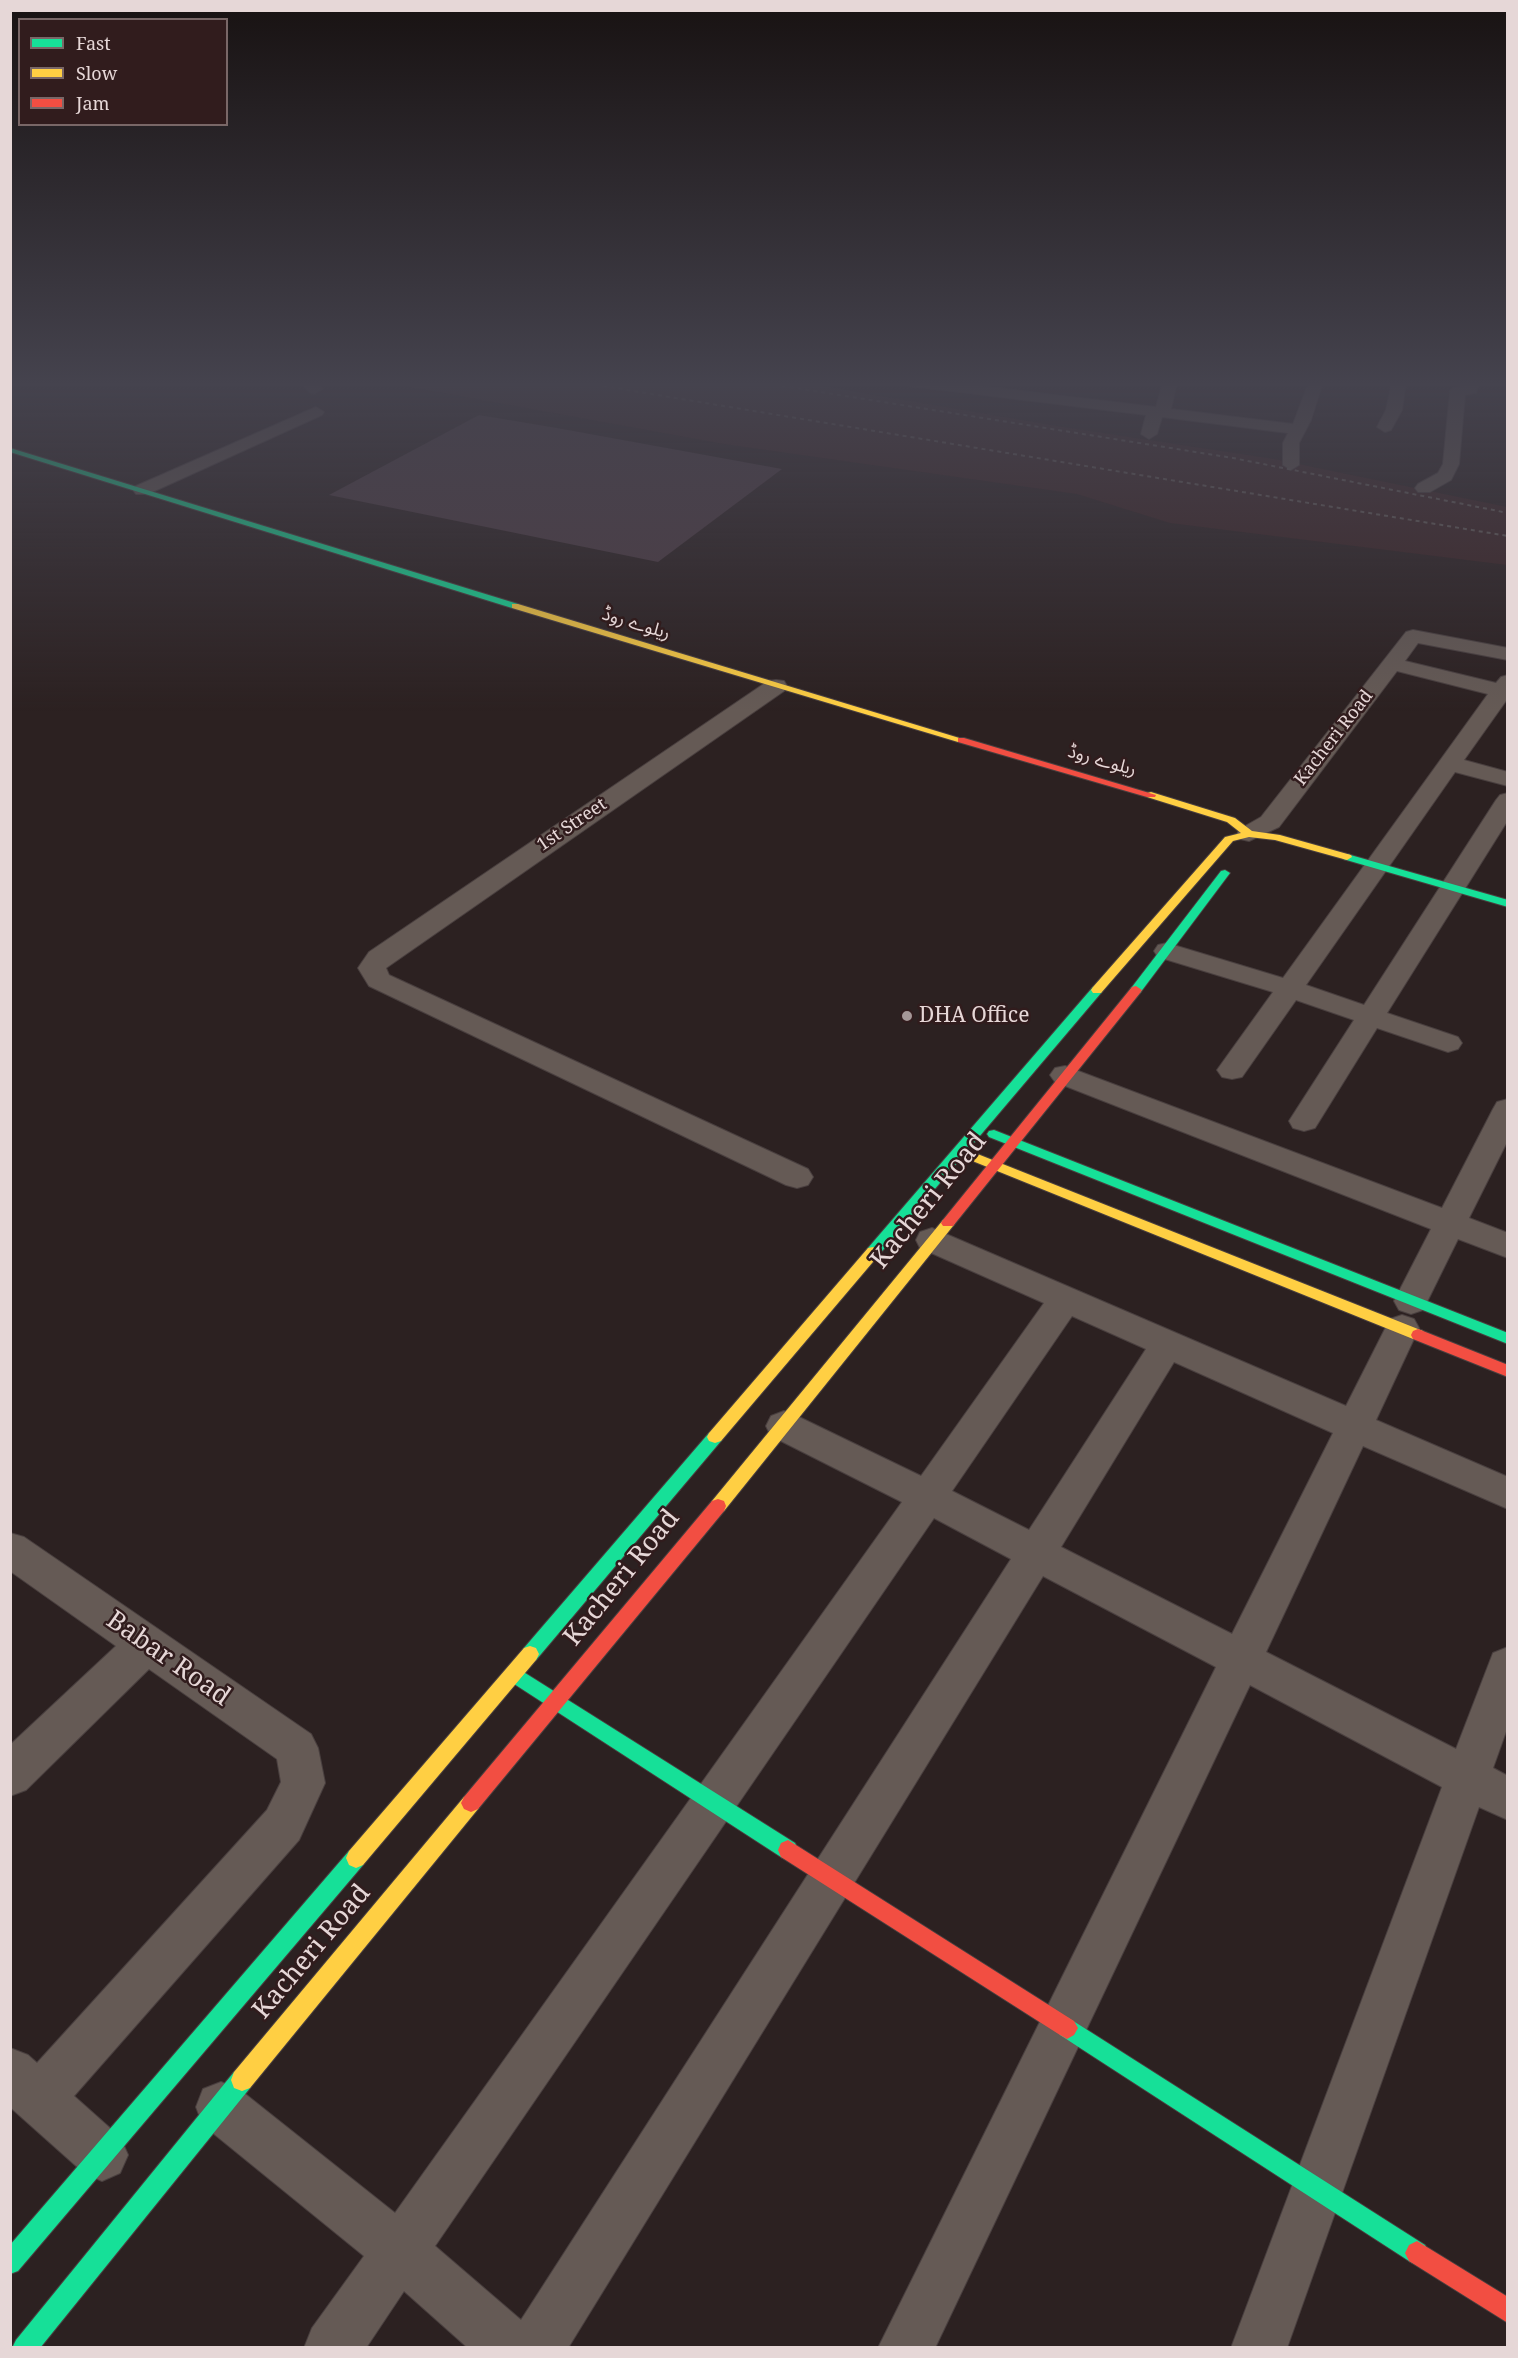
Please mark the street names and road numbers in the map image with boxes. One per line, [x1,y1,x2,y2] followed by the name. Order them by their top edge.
[599,603,673,645] street label: ریلوے روڈ
[1290,686,1378,790] street label: Kacheri Road
[1065,741,1139,781] street label: ریلوے روڈ
[533,794,611,856] street label: 1st Street
[865,1127,993,1275] street label: Kacheri Road
[558,1504,686,1652] street label: Kacheri Road
[100,1605,236,1713] street label: Babar Road
[247,1878,377,2026] street label: Kacheri Road

